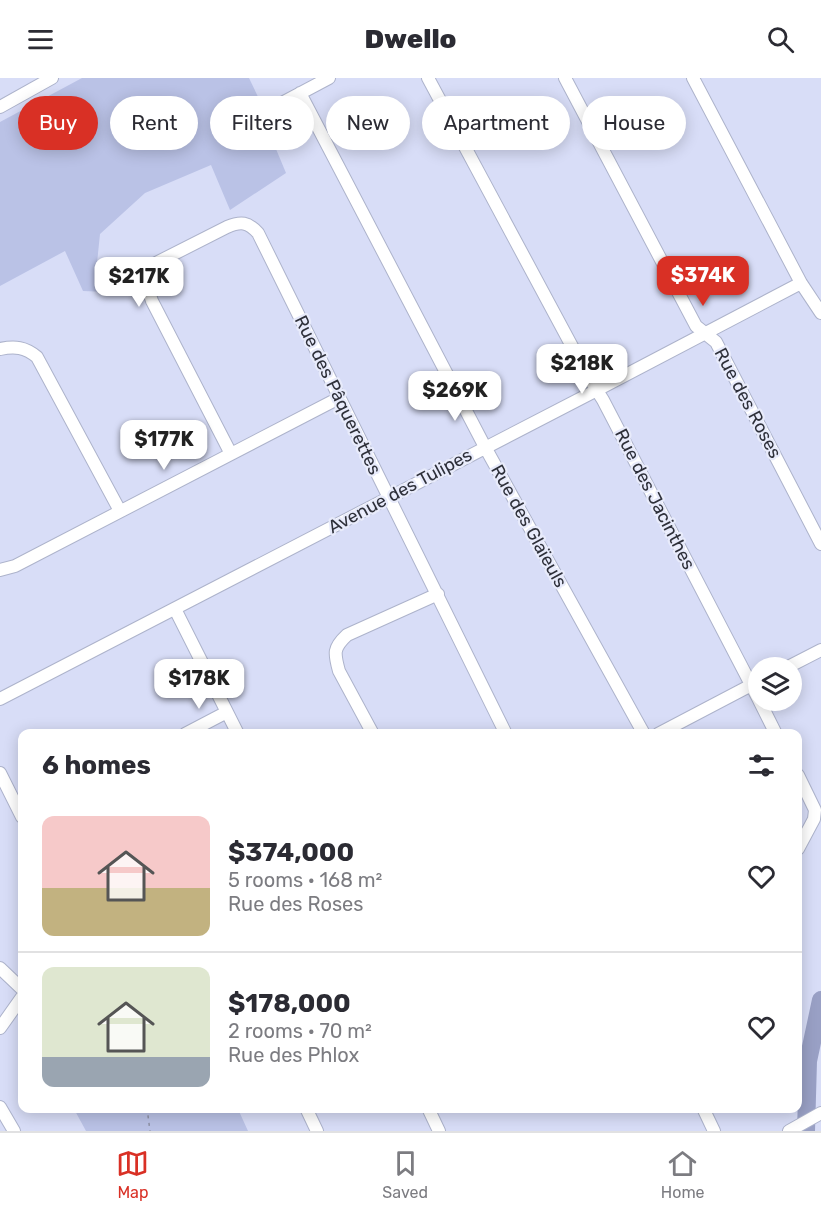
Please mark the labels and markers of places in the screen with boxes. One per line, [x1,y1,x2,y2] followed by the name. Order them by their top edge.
[661,256,745,307] pin: $374K
[97,257,181,308] pin: $217K
[540,344,624,395] pin: $218K
[413,371,497,422] pin: $269K
[122,420,206,471] pin: $177K
[157,659,241,710] pin: $178K

